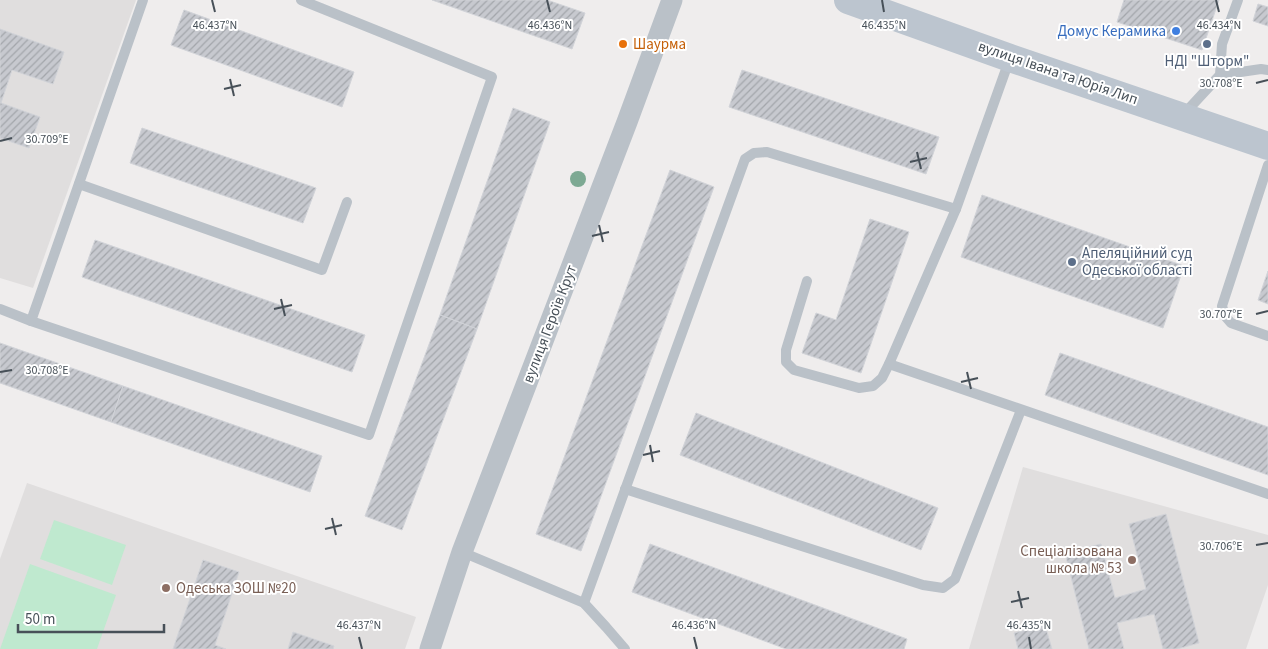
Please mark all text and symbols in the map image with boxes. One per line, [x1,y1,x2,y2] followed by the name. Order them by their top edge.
[193,17,237,34] text: 46.437°N
[528,17,572,34] text: 46.436°N
[862,17,906,34] text: 46.435°N
[1197,17,1241,34] text: 46.434°N
[1057,21,1166,42] place label: Домус Керамика
[1170,25,1182,37] marker: Домус Керамика
[633,34,686,55] place label: Шаурма
[975,36,1141,110] street label: вулиця Івана та Юрія Лип
[617,38,629,50] marker: Шаурма
[1201,38,1213,50] marker: НДІ "Шторм"
[1165,51,1249,72] place label: НДІ "Шторм"
[1199,75,1243,92] text: 30.708°E
[25,131,69,148] text: 30.709°E
[1082,243,1193,281] place label: Апеляційний суд Одеської області
[1066,256,1078,268] marker: Апеляційний суд Одеської області
[518,262,582,386] street label: вулиця Героїв Крут
[1199,306,1243,323] text: 30.707°E
[25,362,69,379] text: 30.708°E
[1199,538,1243,555] text: 30.706°E
[1020,541,1122,579] place label: Спеціалізована школа № 53
[1126,554,1138,566] marker: Спеціалізована школа № 53
[176,578,296,599] place label: Одеська ЗОШ №20
[160,582,172,594] marker: Одеська ЗОШ №20
[18,602,164,634] scale bar
[25,609,55,630] text: 50 m
[337,617,381,634] text: 46.437°N
[672,617,716,634] text: 46.436°N
[1007,617,1051,634] text: 46.435°N

